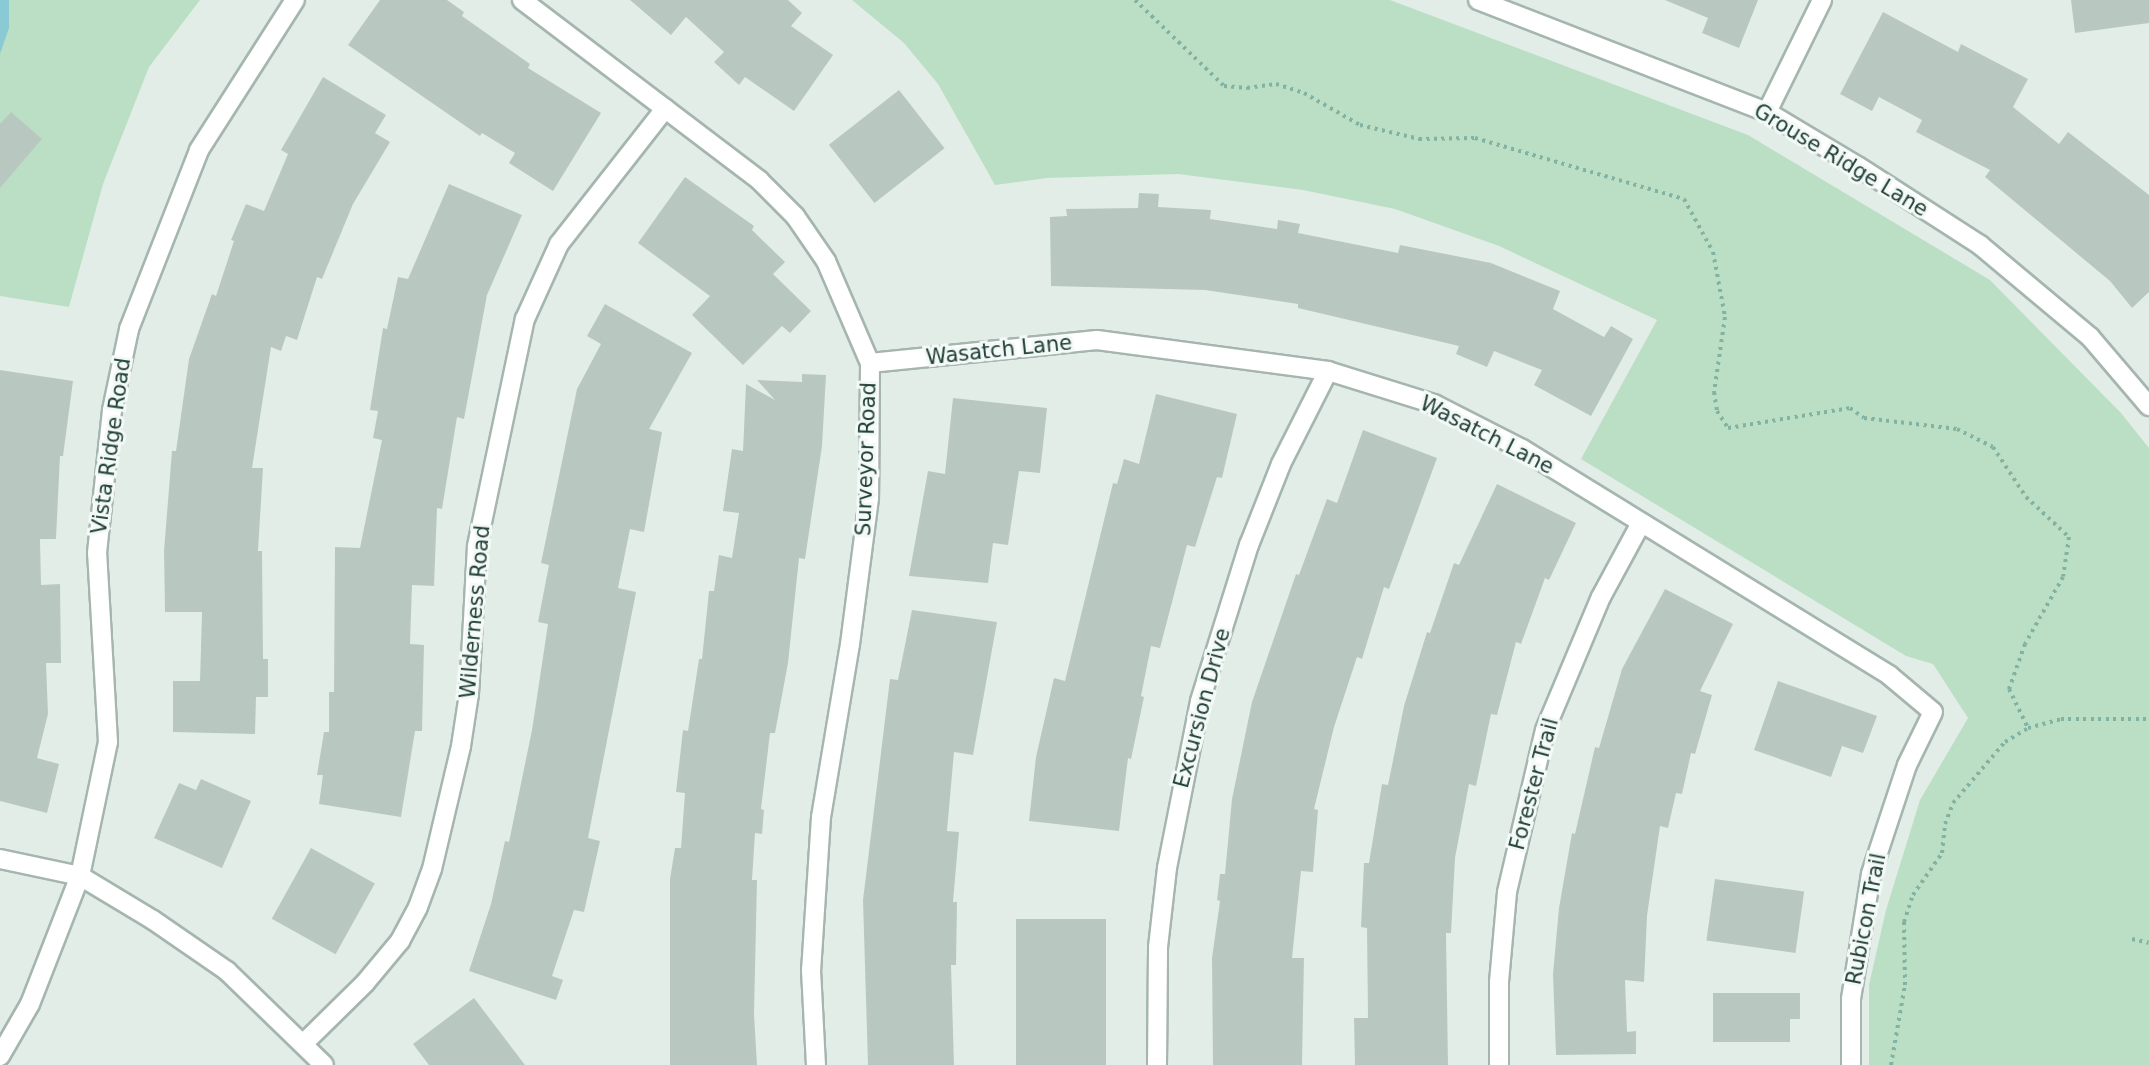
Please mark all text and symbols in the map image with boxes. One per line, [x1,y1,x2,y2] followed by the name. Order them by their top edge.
[1749,98,1933,222] street label: Grouse Ridge Lane
[925,330,1073,370] street label: Wasatch Lane
[86,356,136,536] street label: Vista Ridge Road
[851,382,881,536] street label: Surveyor Road
[1416,390,1558,480] street label: Wasatch Lane
[455,524,495,700] street label: Wilderness Road
[1169,625,1235,791] street label: Excursion Drive
[1504,715,1564,853] street label: Forester Trail
[1841,851,1891,987] street label: Rubicon Trail

